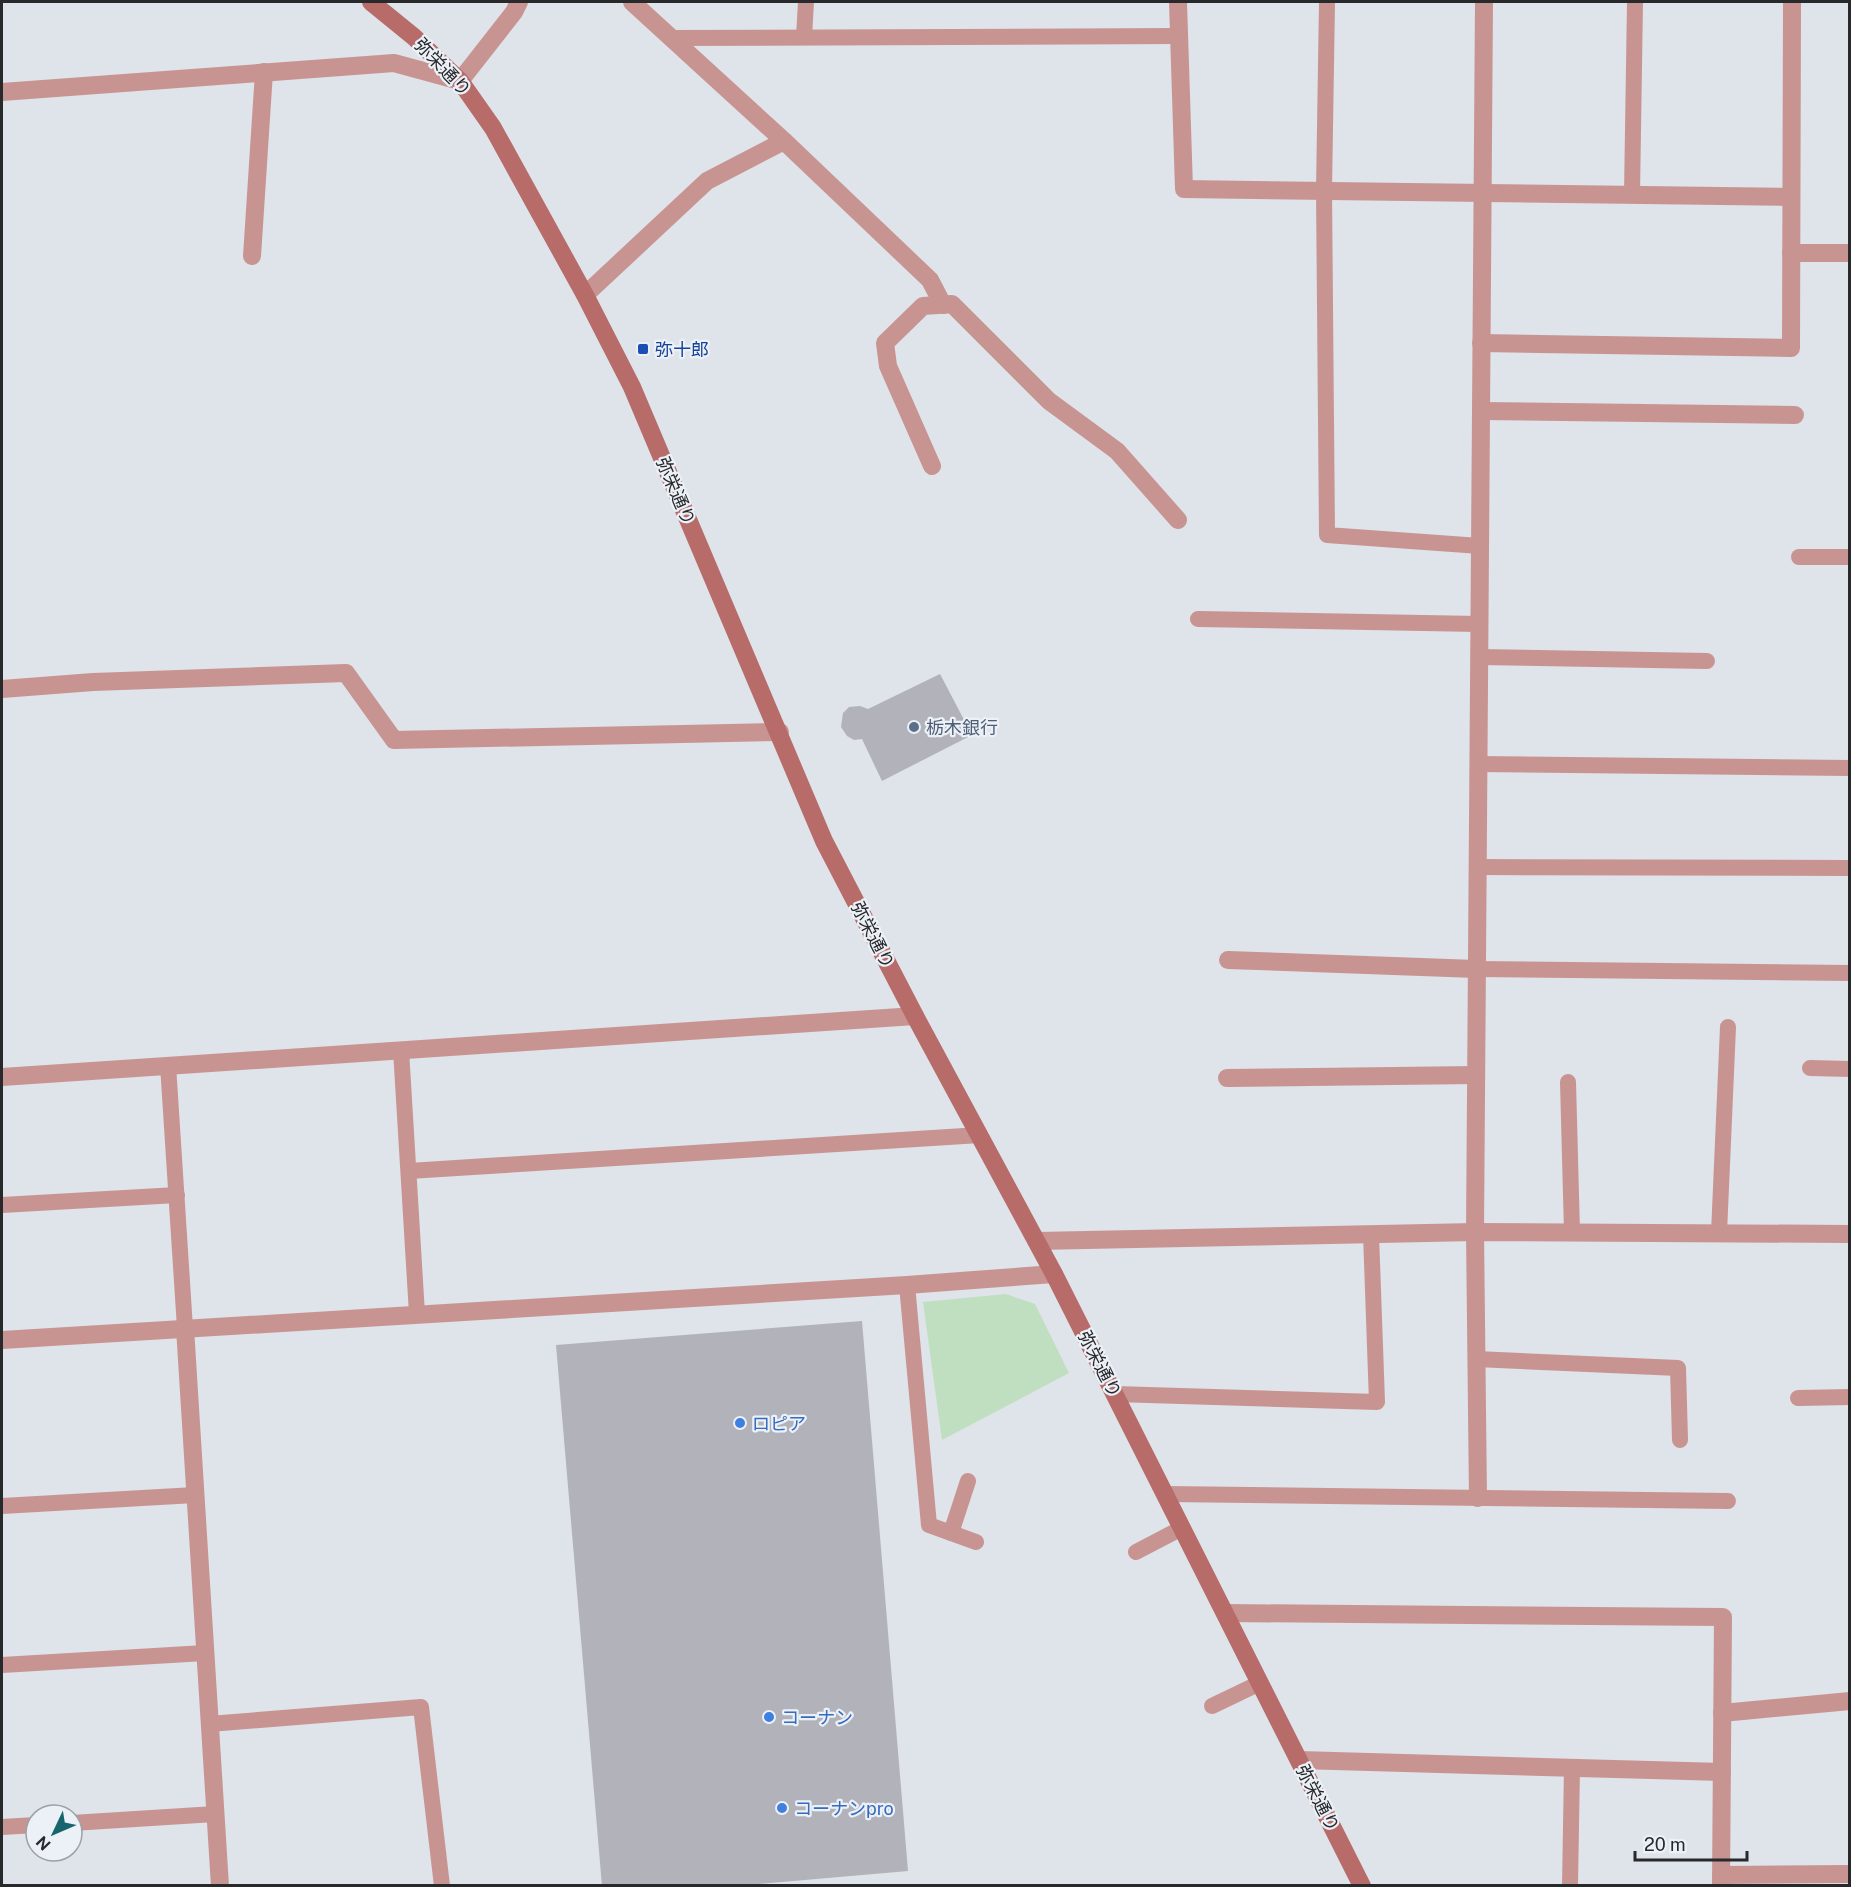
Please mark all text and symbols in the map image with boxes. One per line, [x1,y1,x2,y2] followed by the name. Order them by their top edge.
[410,34,476,100] street label: 弥栄通り
[655,339,709,360] place label: 弥十郎
[636,342,650,356] marker: 弥十郎
[652,454,700,528] street label: 弥栄通り
[926,717,998,738] place label: 栃木銀行
[907,720,921,734] marker: 栃木銀行
[847,898,899,972] street label: 弥栄通り
[1074,1327,1126,1401] street label: 弥栄通り
[752,1413,806,1434] place label: ロピア
[733,1416,747,1430] marker: ロピア
[781,1707,853,1728] place label: コーナン
[762,1710,776,1724] marker: コーナン
[1292,1761,1344,1835] street label: 弥栄通り
[794,1798,894,1819] place label: コーナンpro
[775,1801,789,1815] marker: コーナンpro
[24,1803,84,1863] north arrow
[1635,1824,1748,1862] scale bar
[32,1832,55,1854] text: N
[1644,1834,1686,1855] text: 20 m

